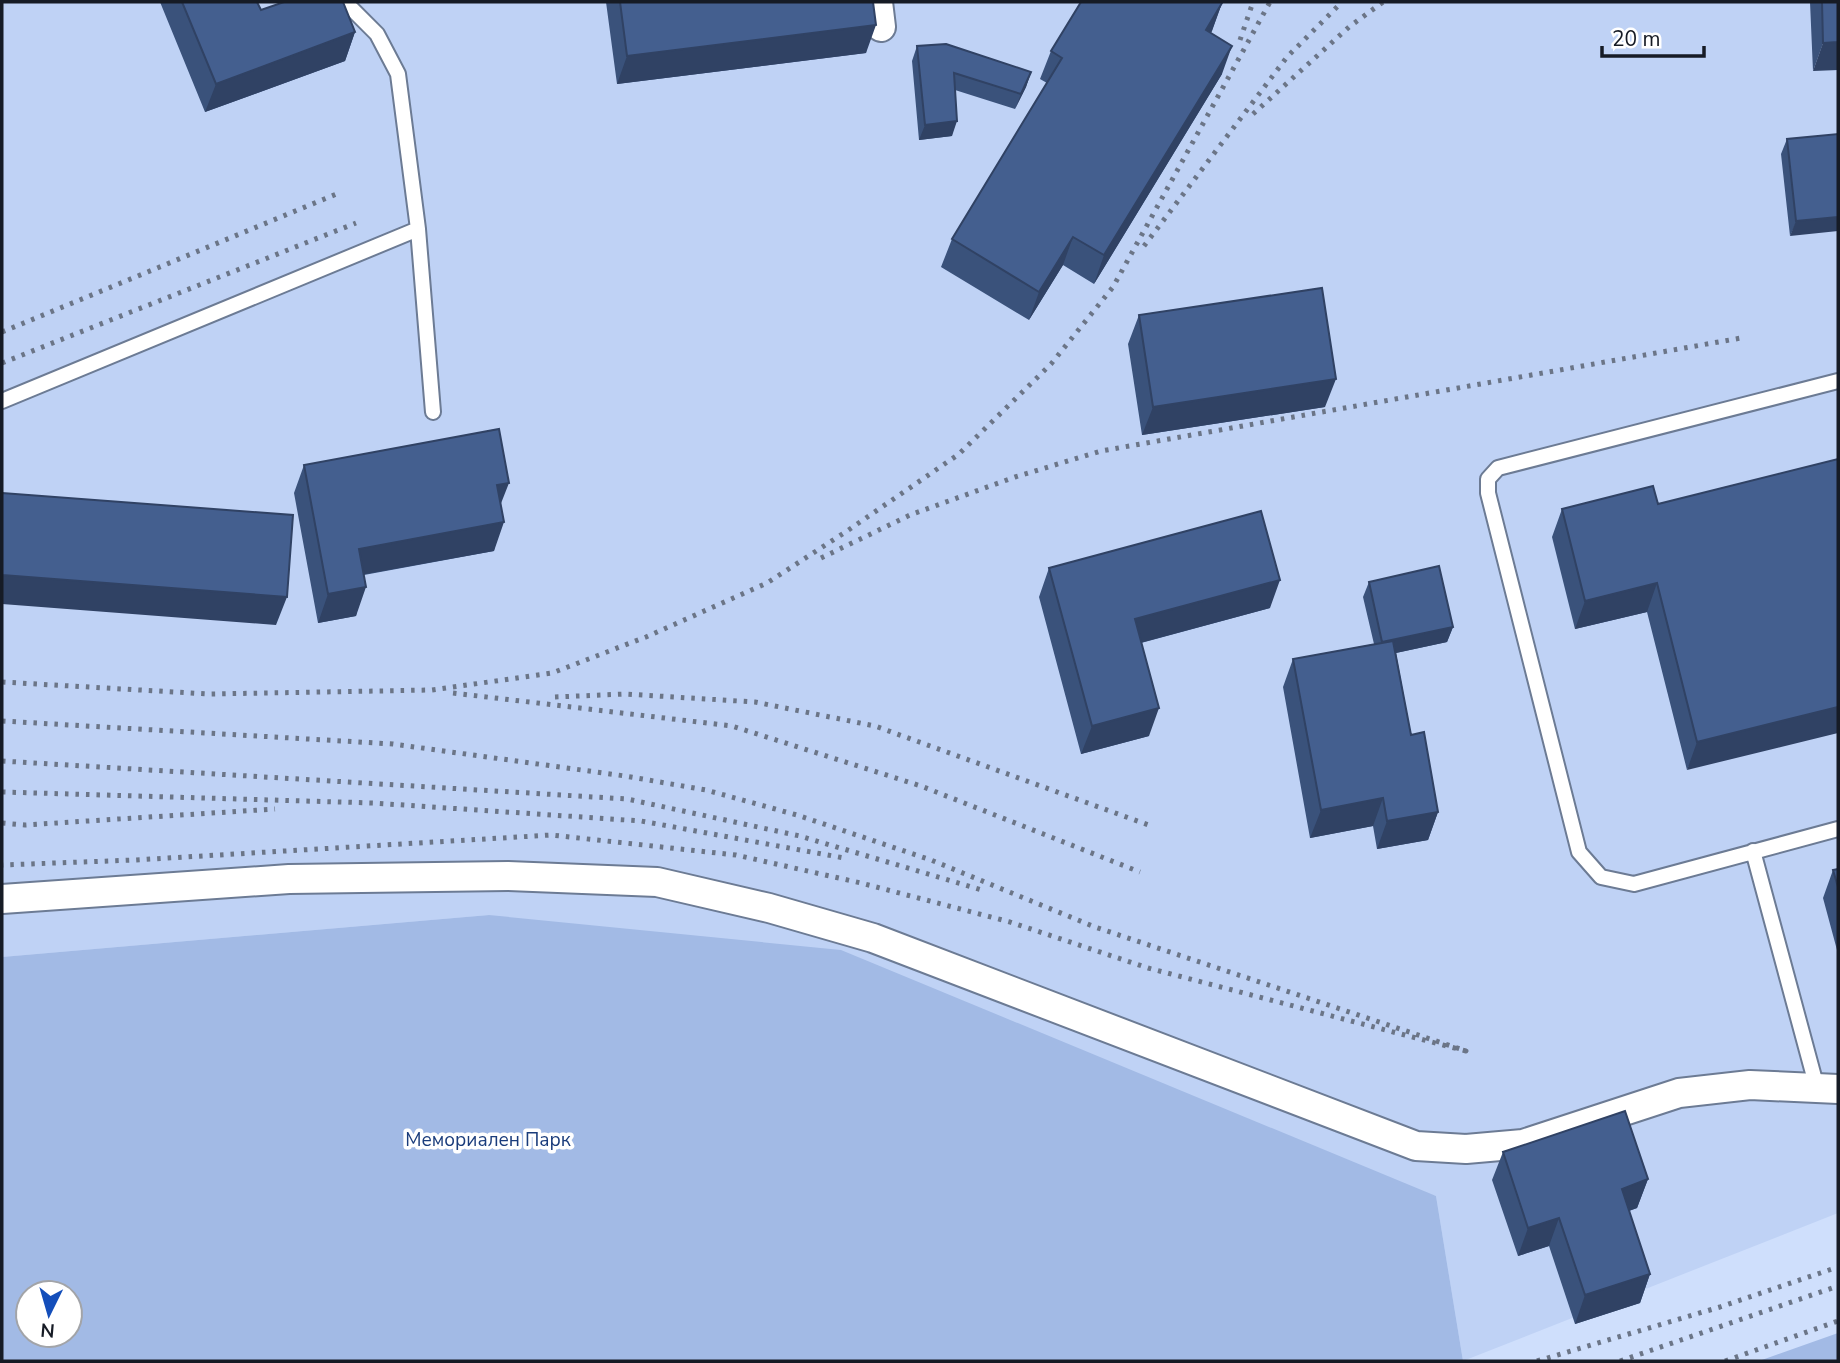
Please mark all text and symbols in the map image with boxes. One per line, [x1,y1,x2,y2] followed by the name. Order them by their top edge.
[1602,14,1703,58] scale bar
[1612,25,1661,53] text: 20 m
[405,1127,571,1153] park label: Мемориален Парк
[14,1279,84,1349] north arrow
[39,1316,56,1344] text: N

